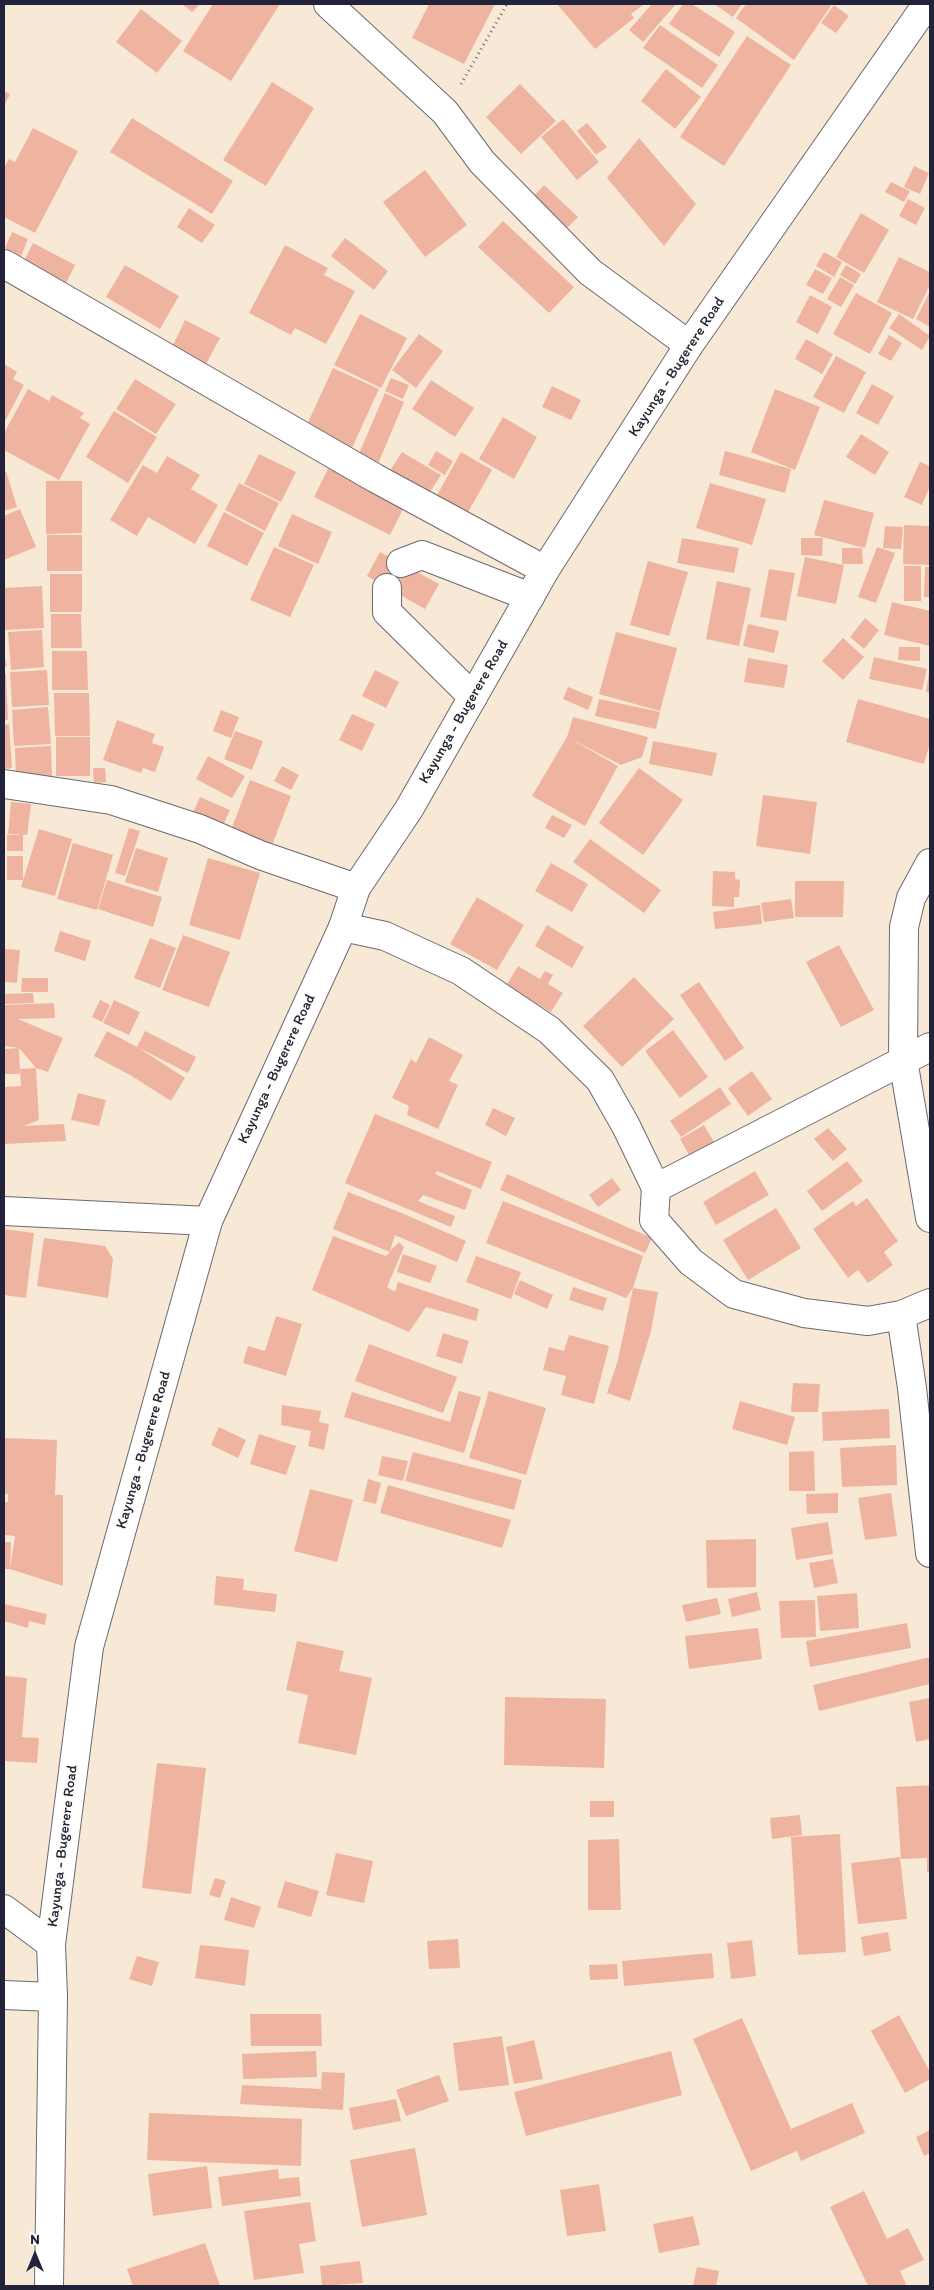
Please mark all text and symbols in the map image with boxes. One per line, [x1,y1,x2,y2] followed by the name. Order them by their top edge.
[625,294,729,440] street label: Kayunga - Bugerere Road
[415,637,513,787] street label: Kayunga - Bugerere Road
[234,991,320,1147] street label: Kayunga - Bugerere Road
[113,1369,175,1531] street label: Kayunga - Bugerere Road
[44,1764,82,1928] street label: Kayunga - Bugerere Road
[10,2230,60,2280] north arrow
[30,2231,40,2248] text: N

